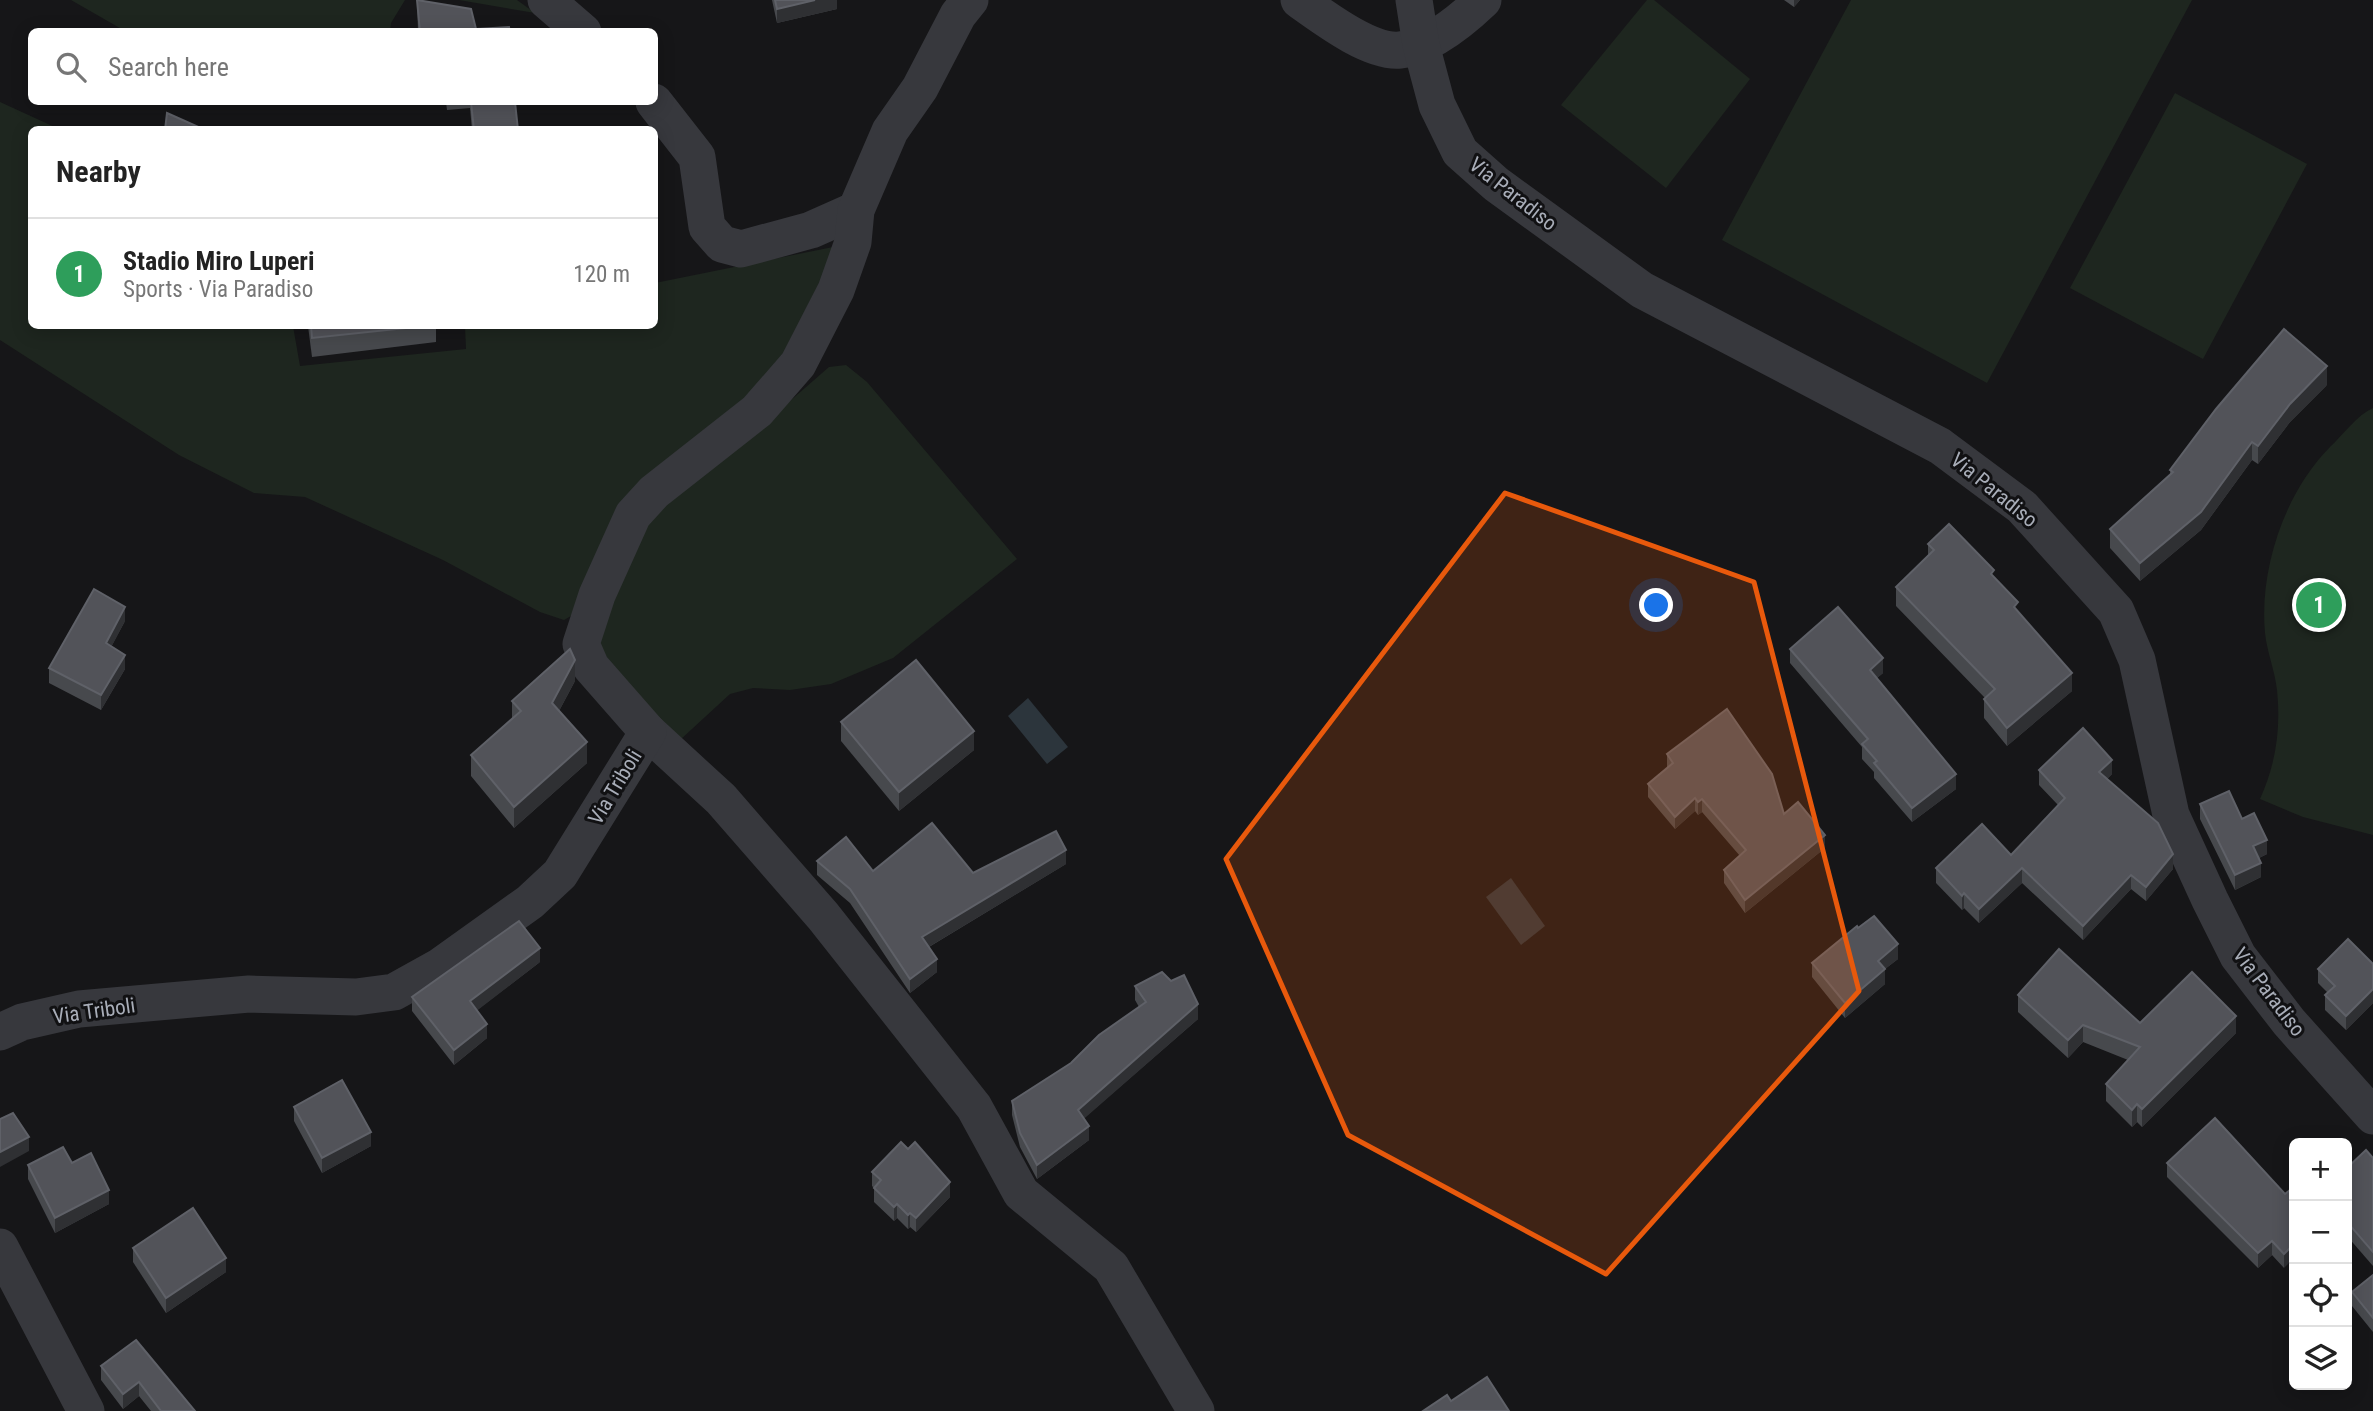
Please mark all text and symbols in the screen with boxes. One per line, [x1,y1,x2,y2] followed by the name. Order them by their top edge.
[28,28,658,105] search box
[52,48,90,86] icon: search
[108,52,229,82] text: Search here
[1464,152,1562,236] street label: Via Paradiso
[56,154,141,189] text: Nearby
[123,246,314,276] text: Stadio Miro Luperi
[73,261,85,288] text: 1
[573,261,630,288] text: 120 m
[123,276,313,303] text: Sports · Via Paradiso
[1946,448,2042,532] street label: Via Paradiso
[2296,579,2342,631] pin: 1
[1639,588,1673,622] your location
[583,745,647,829] street label: Via Triboli
[2228,943,2310,1041] street label: Via Paradiso
[51,993,137,1029] street label: Via Triboli
[2289,1138,2352,1390] map controls
[2289,1138,2352,1201] button: +
[2289,1201,2352,1264] button: −
[2289,1264,2352,1327] button: locate
[2289,1327,2352,1390] button: layers

